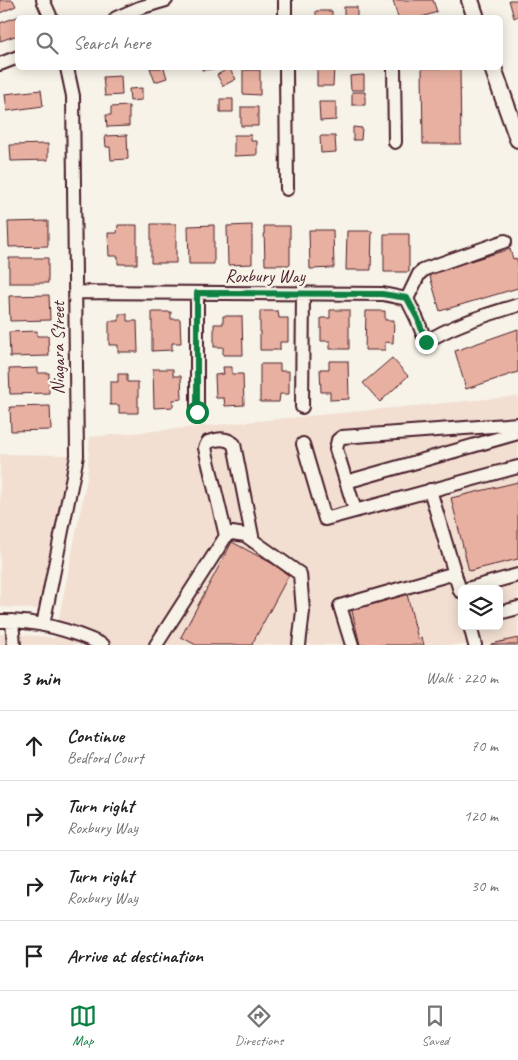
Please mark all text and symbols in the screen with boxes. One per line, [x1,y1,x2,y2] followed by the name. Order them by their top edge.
[15,15,503,70] search box
[33,29,61,57] icon: search
[73,31,150,55] text: Search here
[225,265,307,287] street label: Roxbury Way
[47,299,69,395] street label: Niagara Street
[415,331,438,354] route end
[186,401,209,424] route start
[458,585,503,630] map controls
[458,585,503,630] button: layers
[20,665,60,691] text: 3 min
[426,668,498,688] text: Walk · 220 m
[67,724,124,748] text: Continue
[20,732,48,760] icon: ahead
[471,736,498,756] text: 70 m
[67,748,143,768] text: Bedford Court
[67,794,134,818] text: Turn right
[20,802,48,830] icon: right
[464,806,498,826] text: 120 m
[67,818,138,838] text: Roxbury Way
[67,864,134,888] text: Turn right
[20,872,48,900] icon: right
[471,876,498,896] text: 30 m
[67,888,138,908] text: Roxbury Way
[20,942,48,970] icon: arrive
[67,944,203,968] text: Arrive at destination
[69,1002,97,1049] tab: Map
[235,1002,283,1049] tab: Directions
[421,1002,449,1049] tab: Saved

